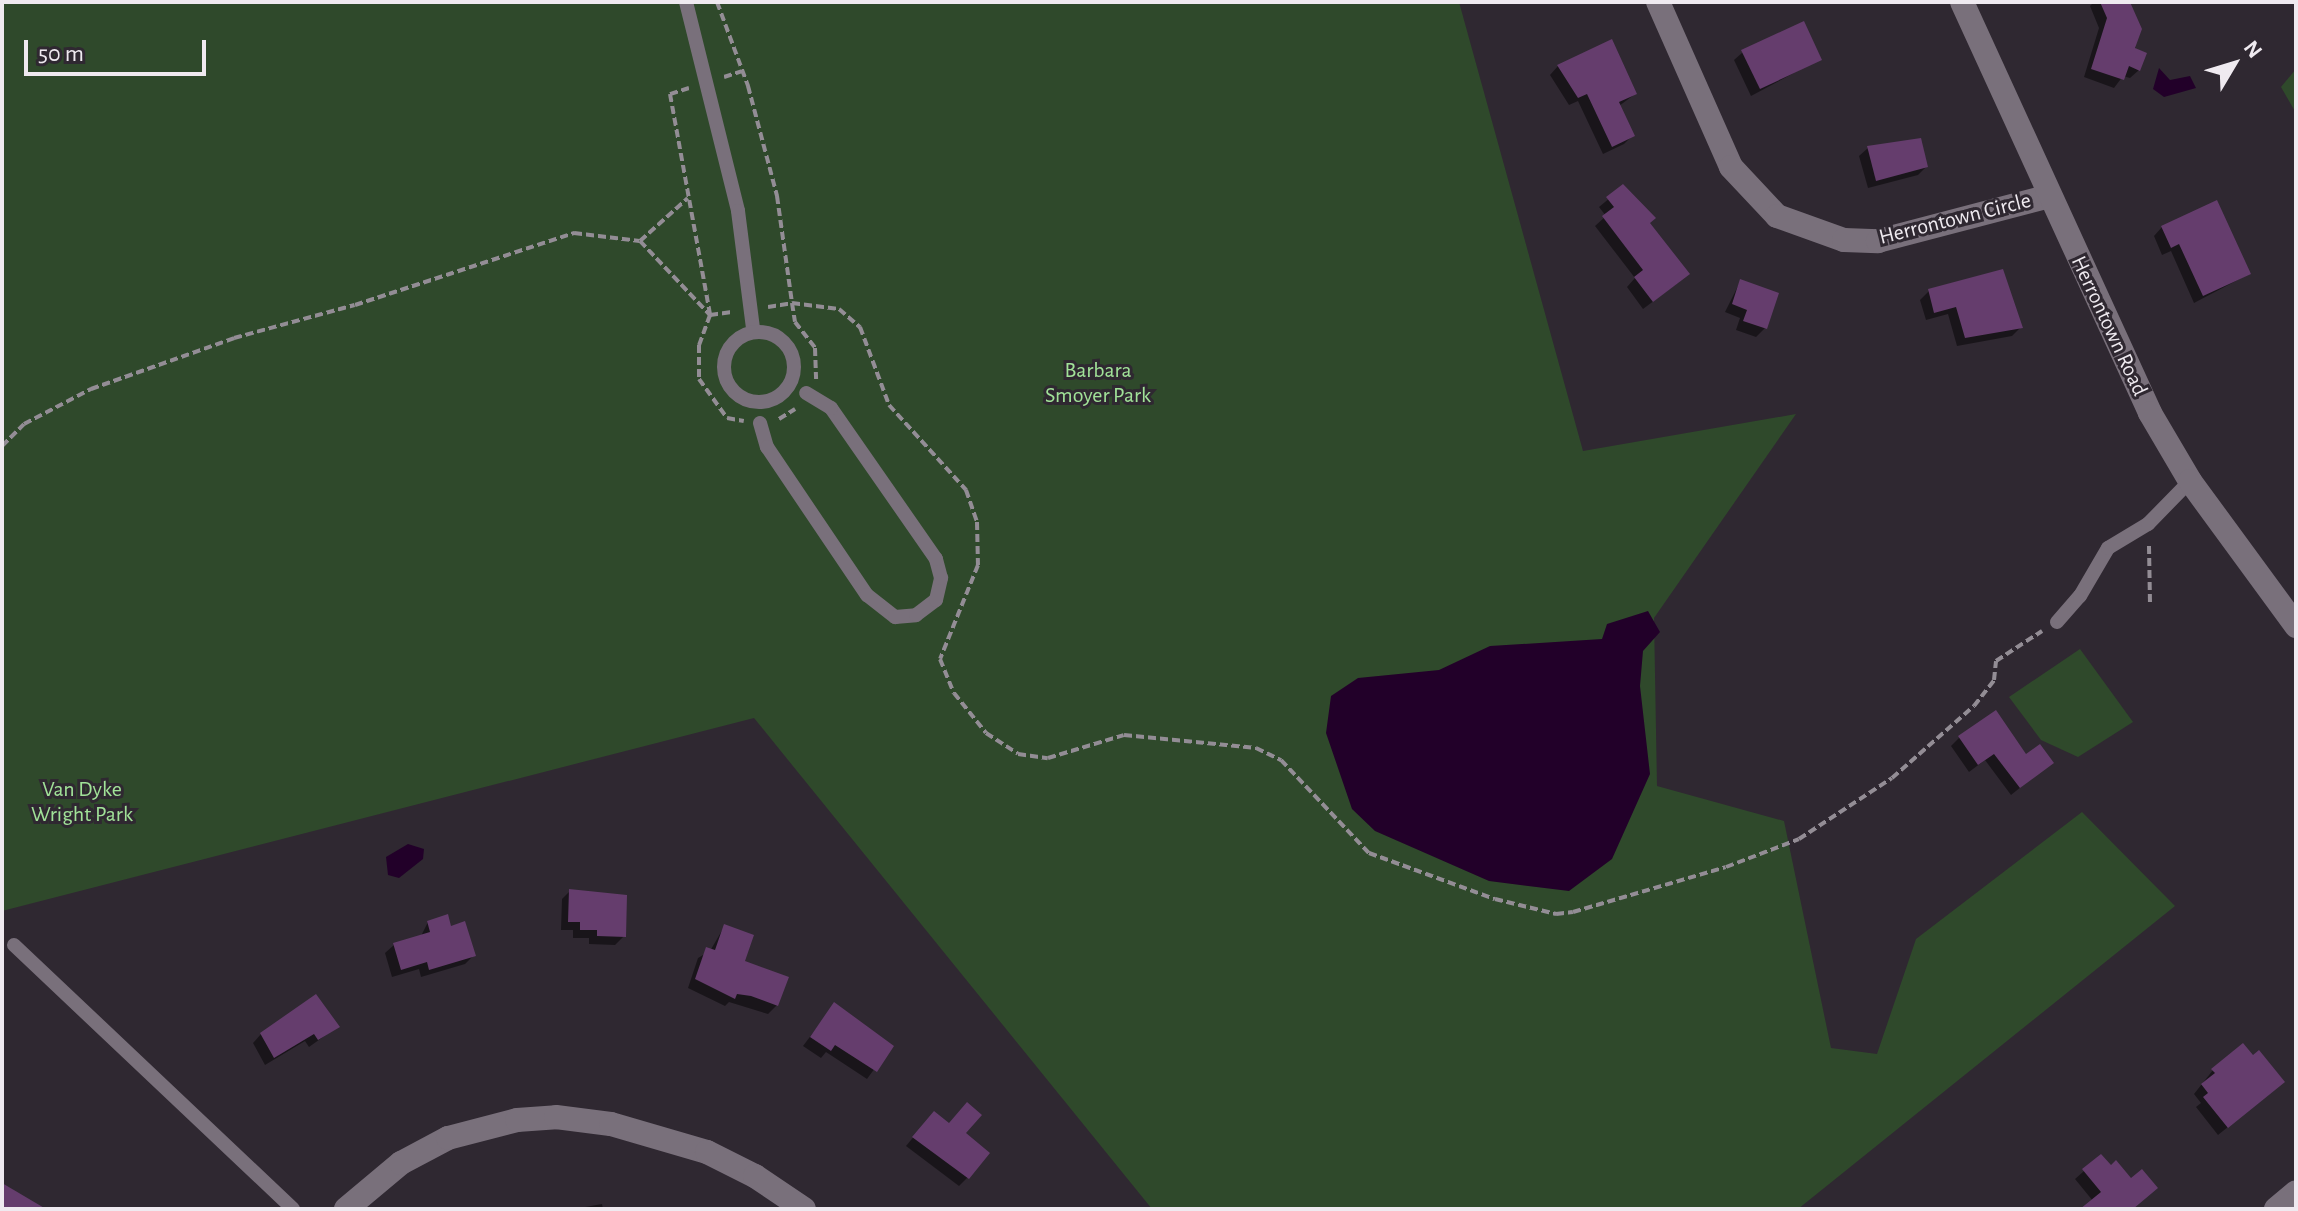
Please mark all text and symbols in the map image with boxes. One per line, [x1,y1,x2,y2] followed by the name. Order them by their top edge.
[28,24,210,74] scale bar
[2194,24,2274,104] north arrow
[2240,36,2266,62] text: N
[38,42,84,66] text: 50 m
[1876,187,2034,251] street label: Herrontown Circle
[2065,252,2153,400] street label: Herrontown Road
[1045,357,1151,408] park label: Barbara Smoyer Park
[31,776,133,828] park label: Van Dyke Wright Park

